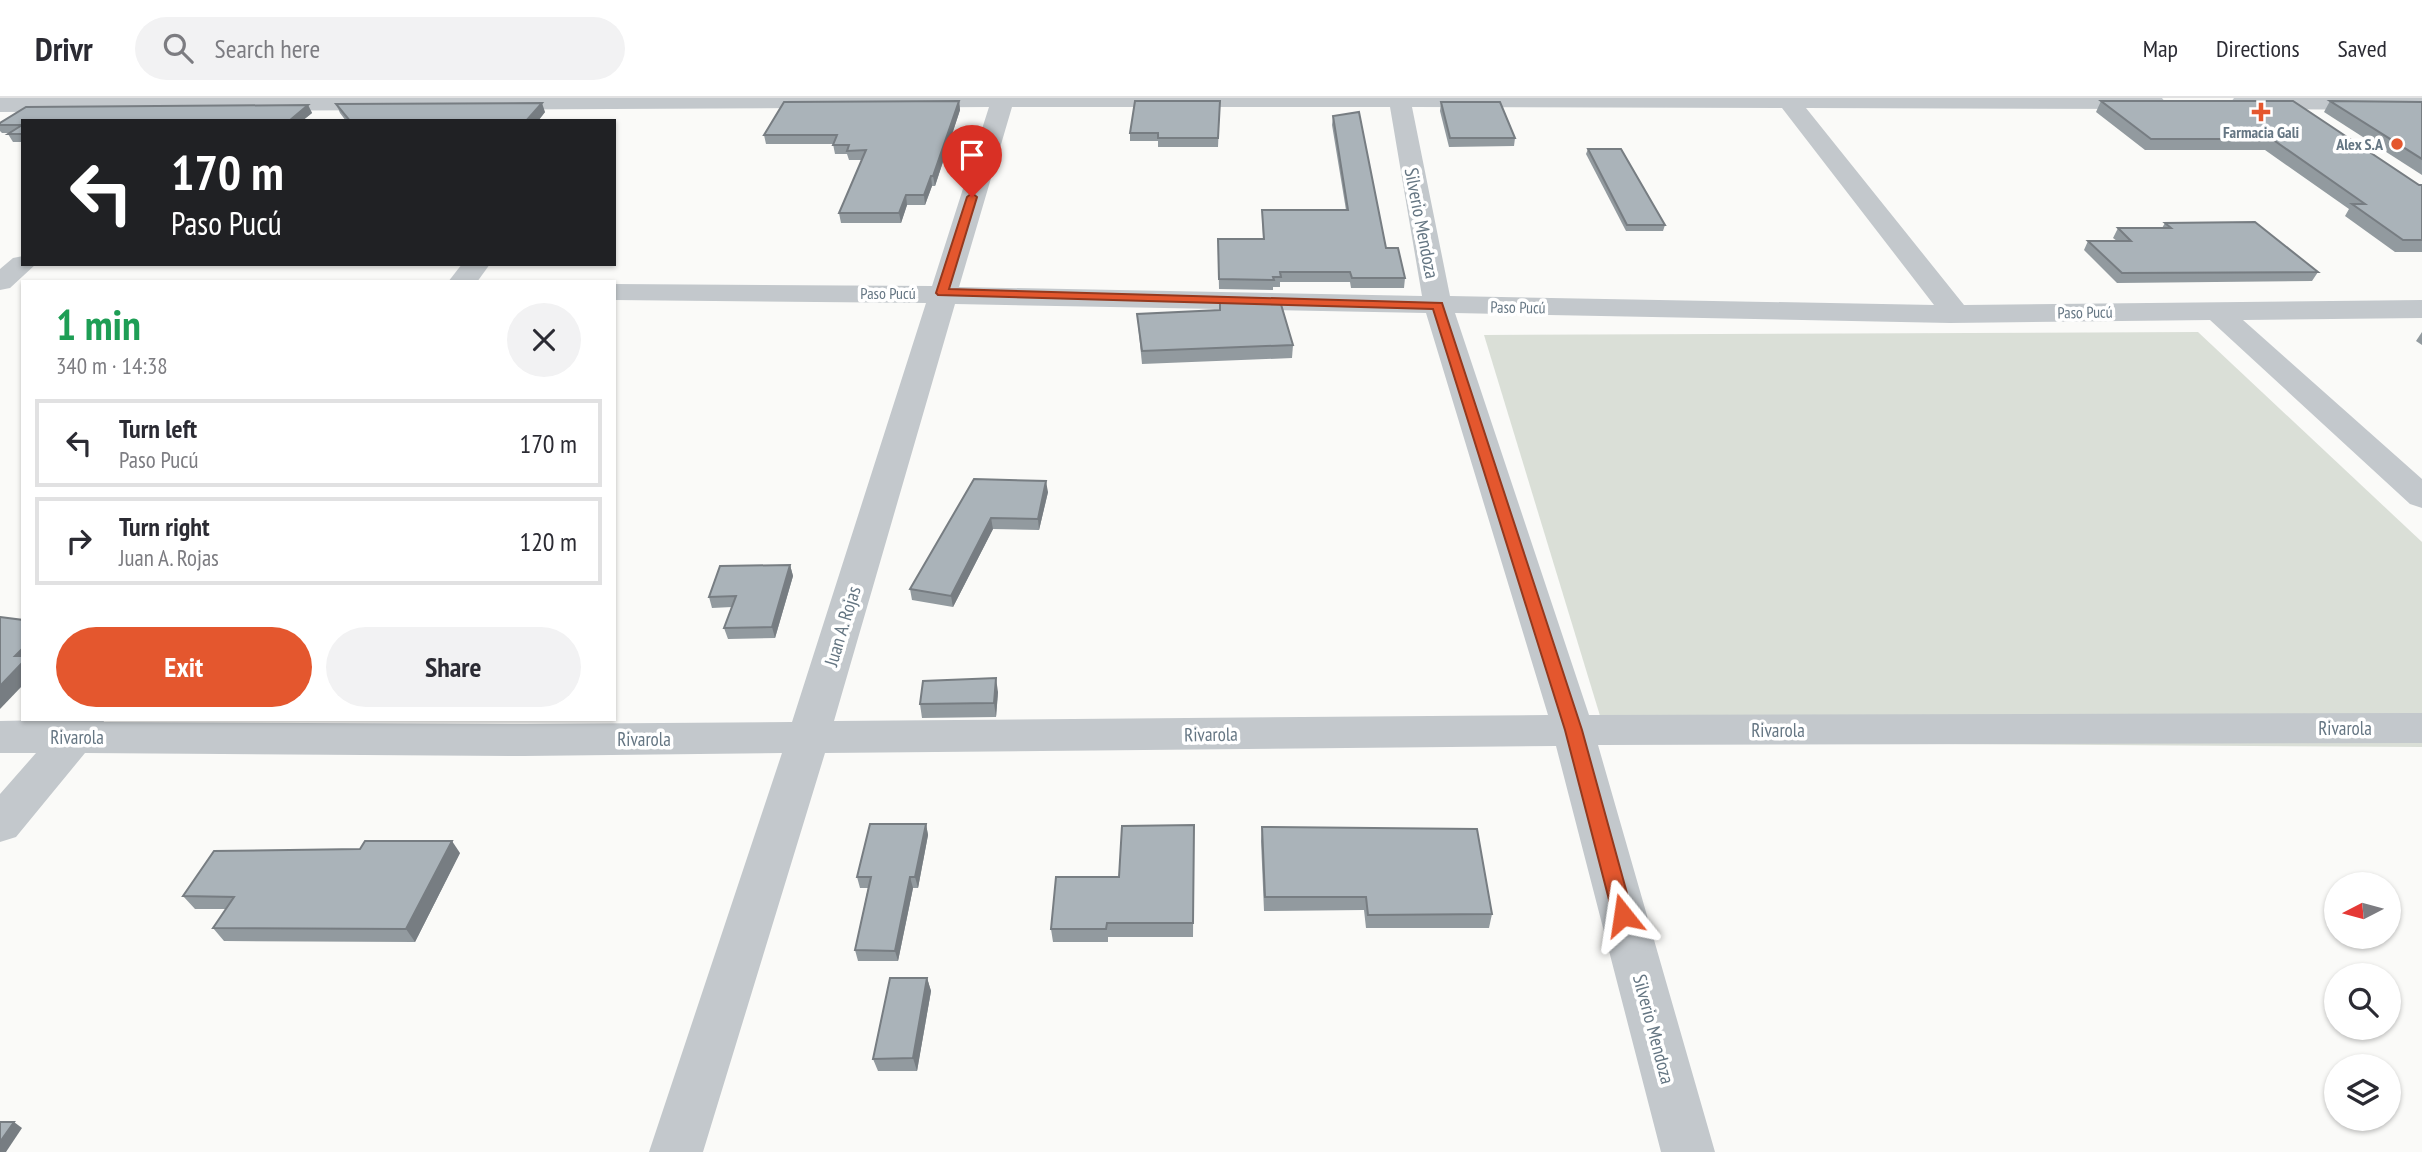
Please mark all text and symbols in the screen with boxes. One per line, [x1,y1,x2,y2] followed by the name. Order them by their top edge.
[135,17,625,80] search box
[35,27,93,70] text: Drivr
[159,29,197,67] icon: search
[215,32,320,65] text: Search here
[2143,33,2178,64] text: Map
[2216,33,2300,64] text: Directions
[2338,33,2387,64] text: Saved
[2253,104,2269,120] marker: Farmacia Gali
[2223,122,2300,142] place label: Farmacia Gali
[942,125,1002,197] pin
[2335,134,2384,154] place label: Alex S.A
[953,136,991,174] icon: arrive
[2389,136,2405,152] marker: Alex S.A
[171,140,284,204] text: 170 m
[56,147,147,238] icon: left
[1399,166,1445,280] street label: Silverio Mendoza
[171,202,282,244] text: Paso Pucú
[860,283,916,303] street label: Paso Pucú
[56,297,141,352] text: 1 min
[1490,297,1546,317] street label: Paso Pucú
[2057,302,2113,322] street label: Paso Pucú
[507,303,581,377] button: close
[56,351,168,380] text: 340 m · 14:38
[119,412,197,445] text: Turn left
[60,424,98,462] icon: left
[519,427,577,460] text: 170 m
[119,445,198,474] text: Paso Pucú
[119,510,210,543] text: Turn right
[60,522,98,560] icon: right
[519,525,577,558] text: 120 m
[119,543,219,572] text: Juan A. Rojas
[818,583,866,670] street label: Juan A. Rojas
[56,627,312,707] button: Exit
[326,627,581,707] button: Share
[2318,716,2372,740] street label: Rivarola
[1751,718,1805,742] street label: Rivarola
[1184,722,1238,746] street label: Rivarola
[50,725,104,749] street label: Rivarola
[617,727,671,751] street label: Rivarola
[2324,872,2401,948] north arrow
[2324,872,2401,1131] map controls
[1586,878,1660,952] position arrow
[2324,963,2401,1040] button: search
[1628,972,1680,1086] street label: Silverio Mendoza
[2324,1054,2401,1131] button: layers

